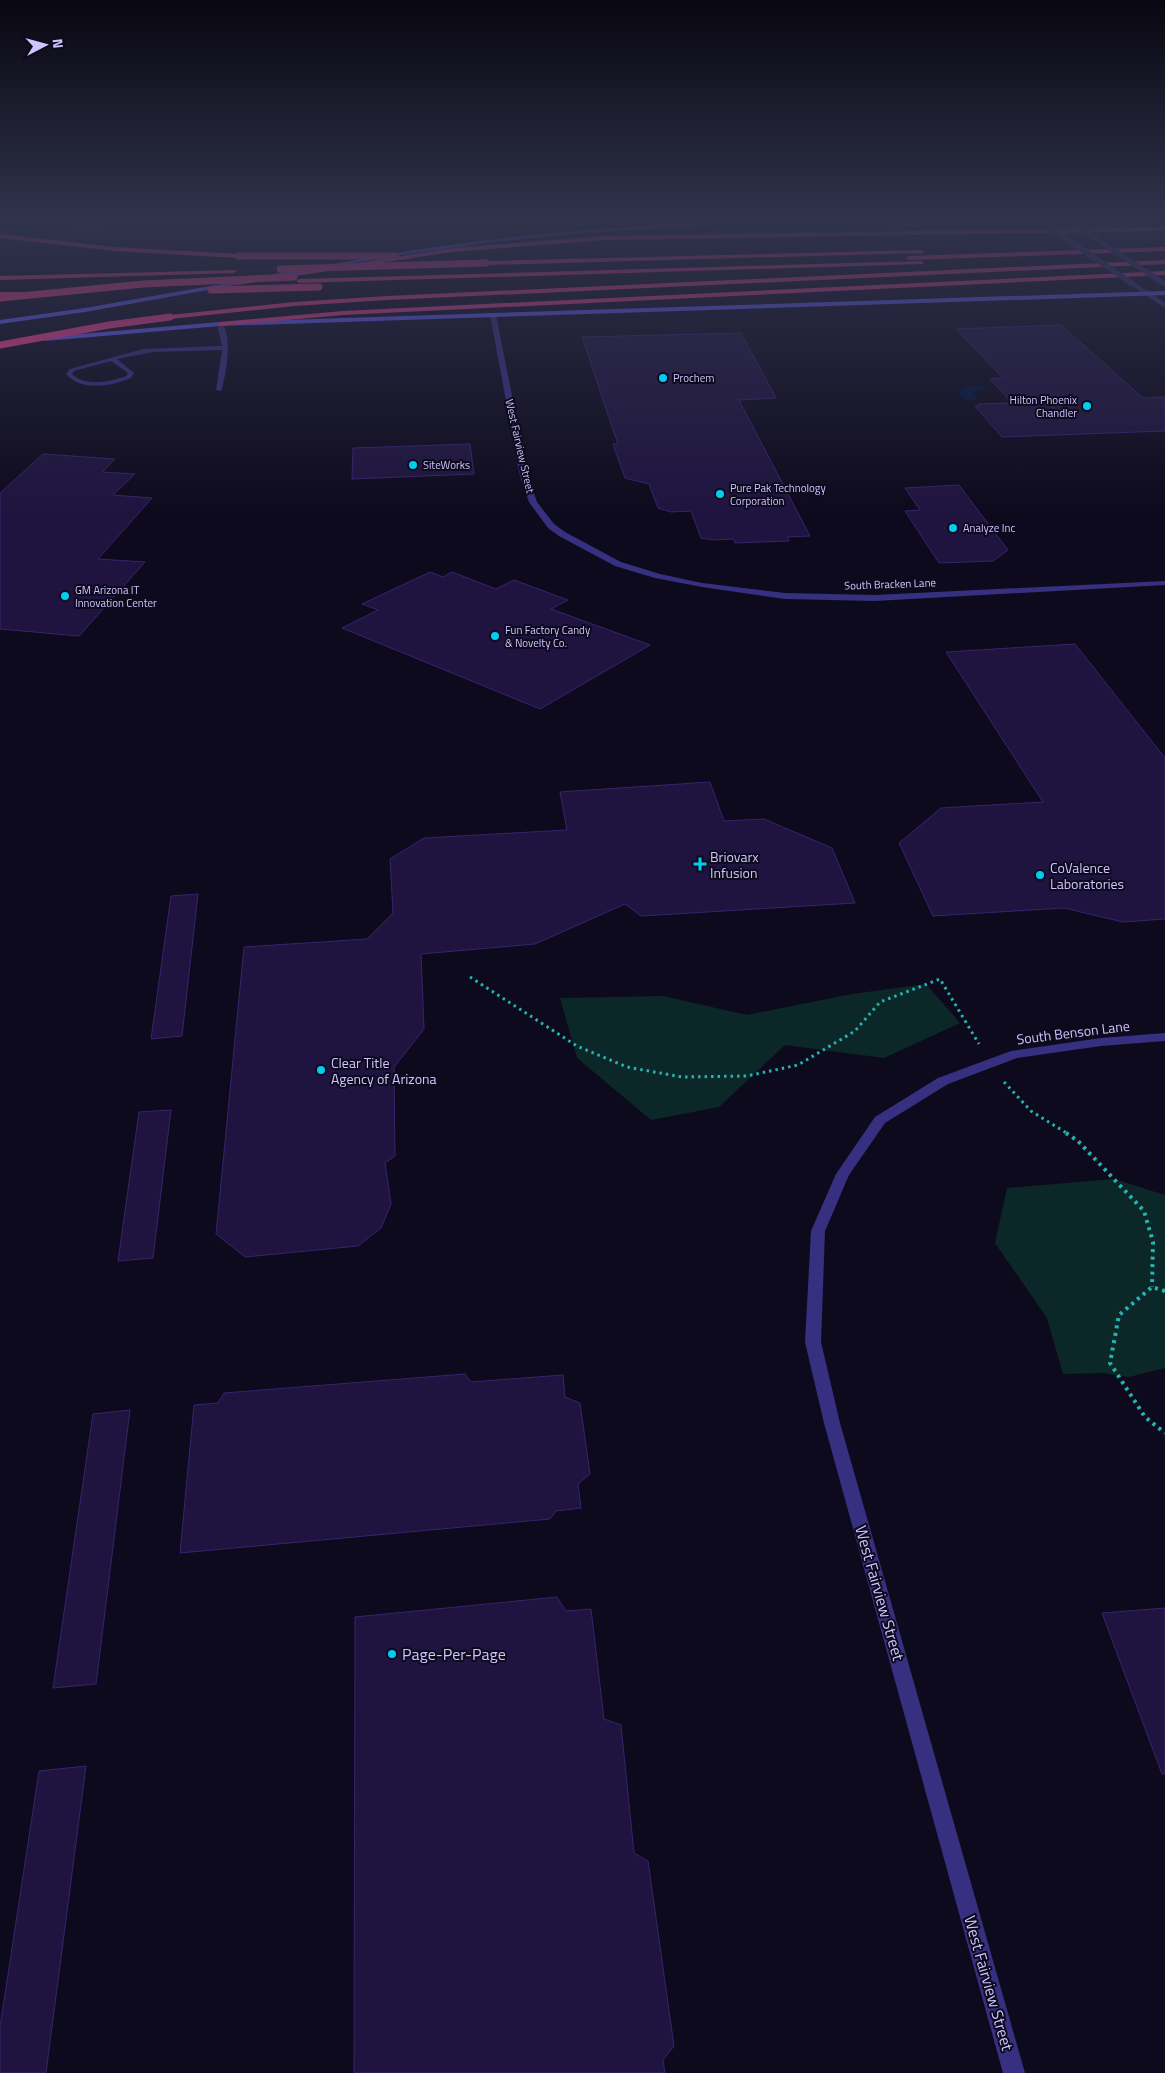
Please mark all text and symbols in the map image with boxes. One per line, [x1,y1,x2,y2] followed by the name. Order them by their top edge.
[20,20,70,70] north arrow
[47,38,69,50] text: N
[673,370,714,386] place label: Prochem
[657,372,669,384] marker: Prochem
[1010,392,1077,421] place label: Hilton Phoenix Chandler
[501,397,539,495] street label: West Fairview Street
[1081,400,1093,412] marker: Hilton Phoenix Chandler
[423,457,470,473] place label: SiteWorks
[407,459,419,471] marker: SiteWorks
[730,480,826,509] place label: Pure Pak Technology Corporation
[714,488,726,500] marker: Pure Pak Technology Corporation
[963,520,1015,536] place label: Analyze Inc
[947,522,959,534] marker: Analyze Inc
[844,574,937,594] street label: South Bracken Lane
[75,582,157,611] place label: GM Arizona IT Innovation Center
[59,590,71,602] marker: GM Arizona IT Innovation Center
[505,622,591,651] place label: Fun Factory Candy & Novelty Co.
[489,630,501,642] marker: Fun Factory Candy & Novelty Co.
[710,846,759,883] place label: Briovarx Infusion
[1050,857,1124,894] place label: CoValence Laboratories
[694,858,706,870] marker: Briovarx Infusion
[1034,869,1046,881] marker: CoValence Laboratories
[1015,1015,1131,1049] street label: South Benson Lane
[331,1052,437,1089] place label: Clear Title Agency of Arizona
[315,1064,327,1076] marker: Clear Title Agency of Arizona
[849,1523,911,1664] street label: West Fairview Street
[402,1642,506,1666] place label: Page-Per-Page
[386,1648,398,1660] marker: Page-Per-Page
[958,1913,1020,2054] street label: West Fairview Street

